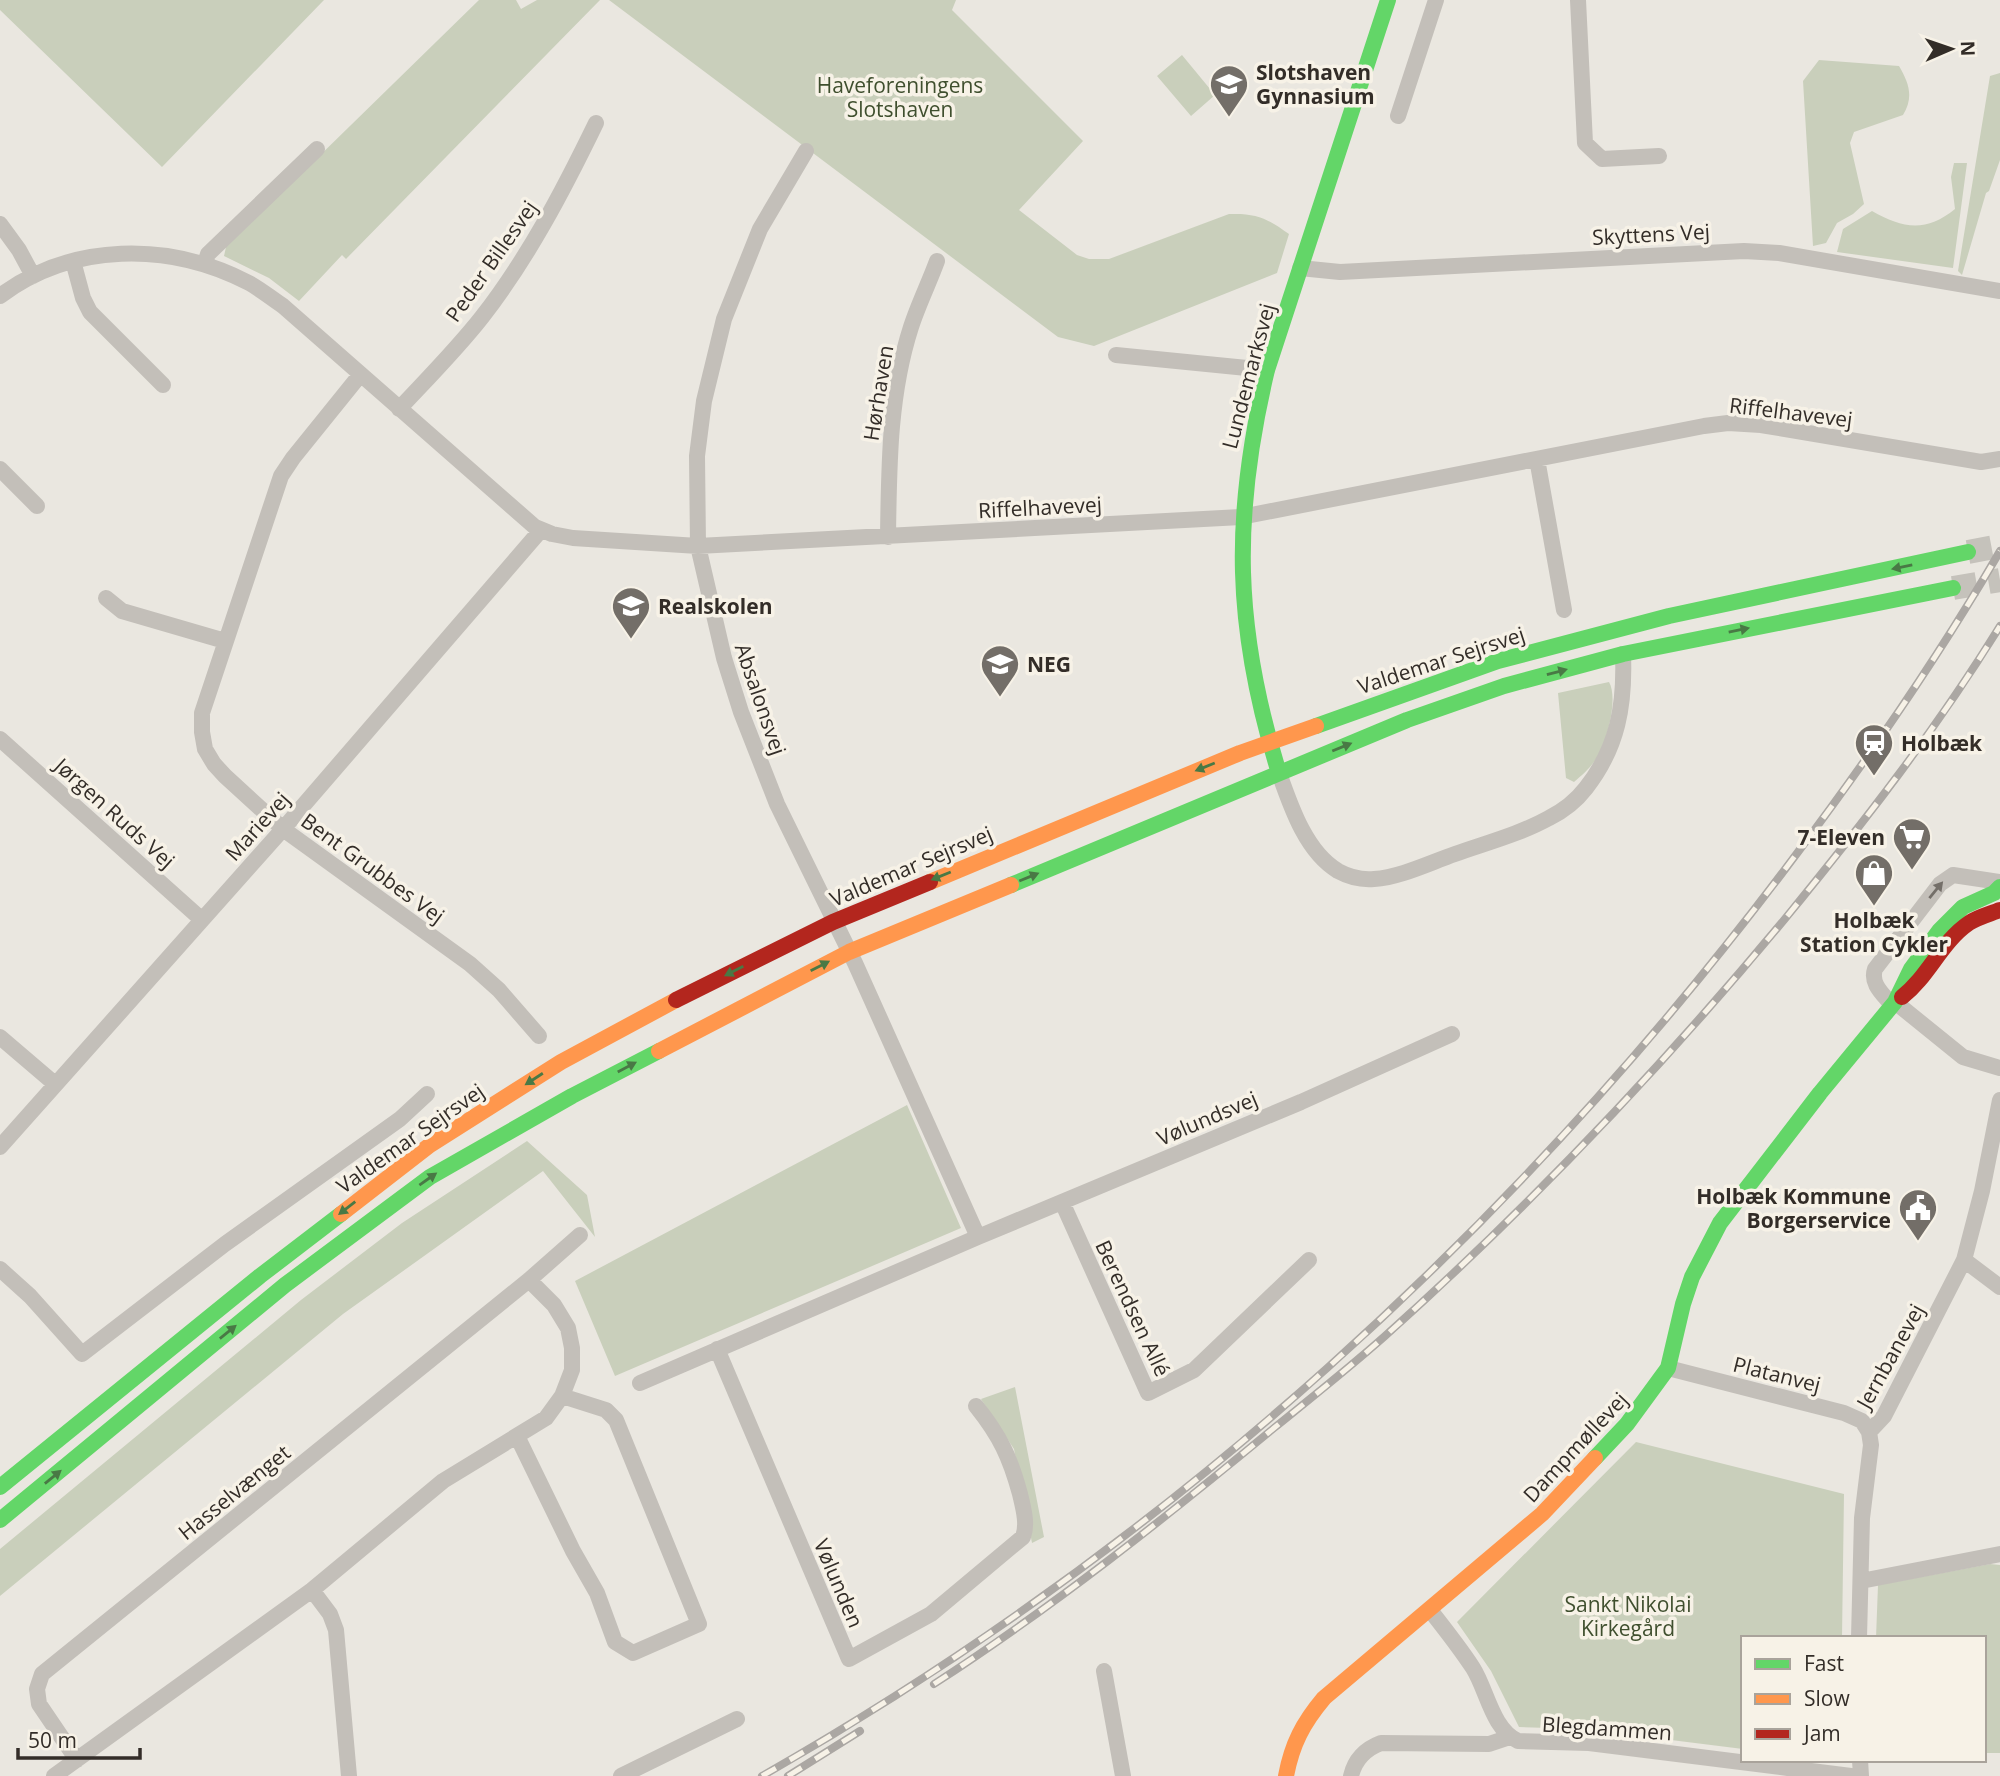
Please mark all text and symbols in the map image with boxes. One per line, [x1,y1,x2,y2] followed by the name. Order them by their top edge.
[1916,14,1986,84] north arrow
[1955,40,1981,57] text: N
[1256,58,1375,110] place label: Slotshaven Gynnasium
[1208,63,1250,118] school or university icon: Slotshaven Gynnasium
[817,71,983,123] park label: Haveforeningens Slotshaven
[439,195,543,327] street label: Peder Billesvej
[1591,217,1711,251] street label: Skyttens Vej
[1215,300,1281,452] street label: Lundemarksvej
[857,343,899,443] street label: Hørhaven
[1728,391,1854,433] street label: Riffelhavevej
[977,490,1103,524] street label: Riffelhavevej
[1891,561,1913,572] one-way arrow
[610,585,652,640] school or university icon: Realskolen
[658,592,772,620] place label: Realskolen
[1354,620,1528,700] street label: Valdemar Sejrsvej
[1728,625,1750,636] one-way arrow
[729,639,793,759] street label: Absalonsvej
[979,643,1021,698] school or university icon: NEG
[1027,650,1071,678] place label: NEG
[1546,666,1568,677] one-way arrow
[1853,722,1895,777] station icon: Holbæk
[1901,729,1983,757] place label: Holbæk
[1332,742,1353,753] one-way arrow
[48,750,181,874] street label: Jørgen Ruds Vej
[1194,762,1215,773] one-way arrow
[219,785,295,867] street label: Marievej
[296,807,450,929] street label: Bent Grubbes Vej
[1891,816,1933,871] supermarket icon: 7-Eleven
[825,819,997,913] street label: Valdemar Sejrsvej
[1798,823,1885,851] place label: 7-Eleven
[1853,852,1895,907] shop icon: Holbæk Station Cykler
[930,871,951,882] one-way arrow
[1018,871,1039,882] one-way arrow
[1928,882,1943,900] one-way arrow
[1800,906,1948,958] place label: Holbæk Station Cykler
[810,961,830,972] one-way arrow
[724,965,744,976] one-way arrow
[617,1062,637,1074] one-way arrow
[525,1072,544,1085] one-way arrow
[331,1077,489,1199] street label: Valdemar Sejrsvej
[1152,1084,1262,1152] street label: Vølundsvej
[419,1172,437,1186] one-way arrow
[1696,1182,1891,1234] place label: Holbæk Kommune Borgerservice
[1897,1187,1939,1242] public building icon: Holbæk Kommune Borgerservice
[338,1200,356,1214] one-way arrow
[1089,1235,1177,1381] street label: Berendsen Allé
[1849,1299,1930,1415] street label: Jernbanevej
[220,1325,237,1340] one-way arrow
[1730,1350,1824,1398] street label: Platanvej
[1517,1386,1633,1508] street label: Dampmøllevej
[172,1438,296,1546] street label: Hasselvænget
[44,1470,61,1485] one-way arrow
[808,1534,870,1632] street label: Vølunden
[1564,1590,1692,1642] park label: Sankt Nikolai Kirkegård
[1741,1636,1986,1762] legend
[1804,1649,1844,1677] text: Fast
[1804,1684,1850,1712] text: Slow
[1541,1709,1673,1747] street label: Blegdammen
[18,1716,140,1760] scale bar
[1802,1719,1841,1747] text: Jam
[28,1726,77,1754] text: 50 m

